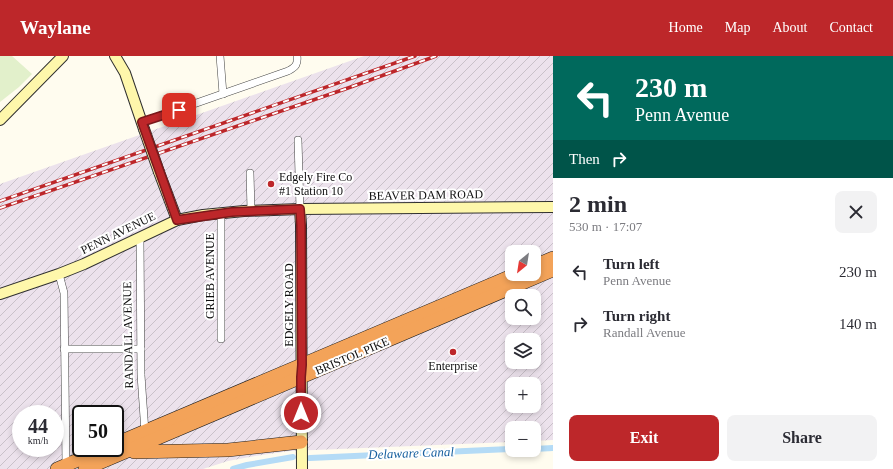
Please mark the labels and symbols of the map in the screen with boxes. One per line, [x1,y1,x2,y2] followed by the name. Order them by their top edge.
[162,93,196,127] pin
[279,170,352,198] place label: Edgely Fire Co #1 Station 10
[266,179,276,189] marker: Edgely Fire Co #1 Station 10
[369,187,484,203] street label: BEAVER DAM ROAD
[78,209,158,257] street label: PENN AVENUE
[203,233,217,319] street label: GRIEB AVENUE
[505,245,541,281] north arrow
[282,263,296,347] street label: EDGELY ROAD
[120,281,136,389] street label: RANDALL AVENUE
[313,334,391,378] street label: BRISTOL PIKE
[448,347,458,357] marker: Enterprise
[428,359,478,373] place label: Enterprise
[280,392,322,434] position arrow
[72,405,124,457] speed limit sign: 50
[367,444,455,462] water label: Delaware Canal

